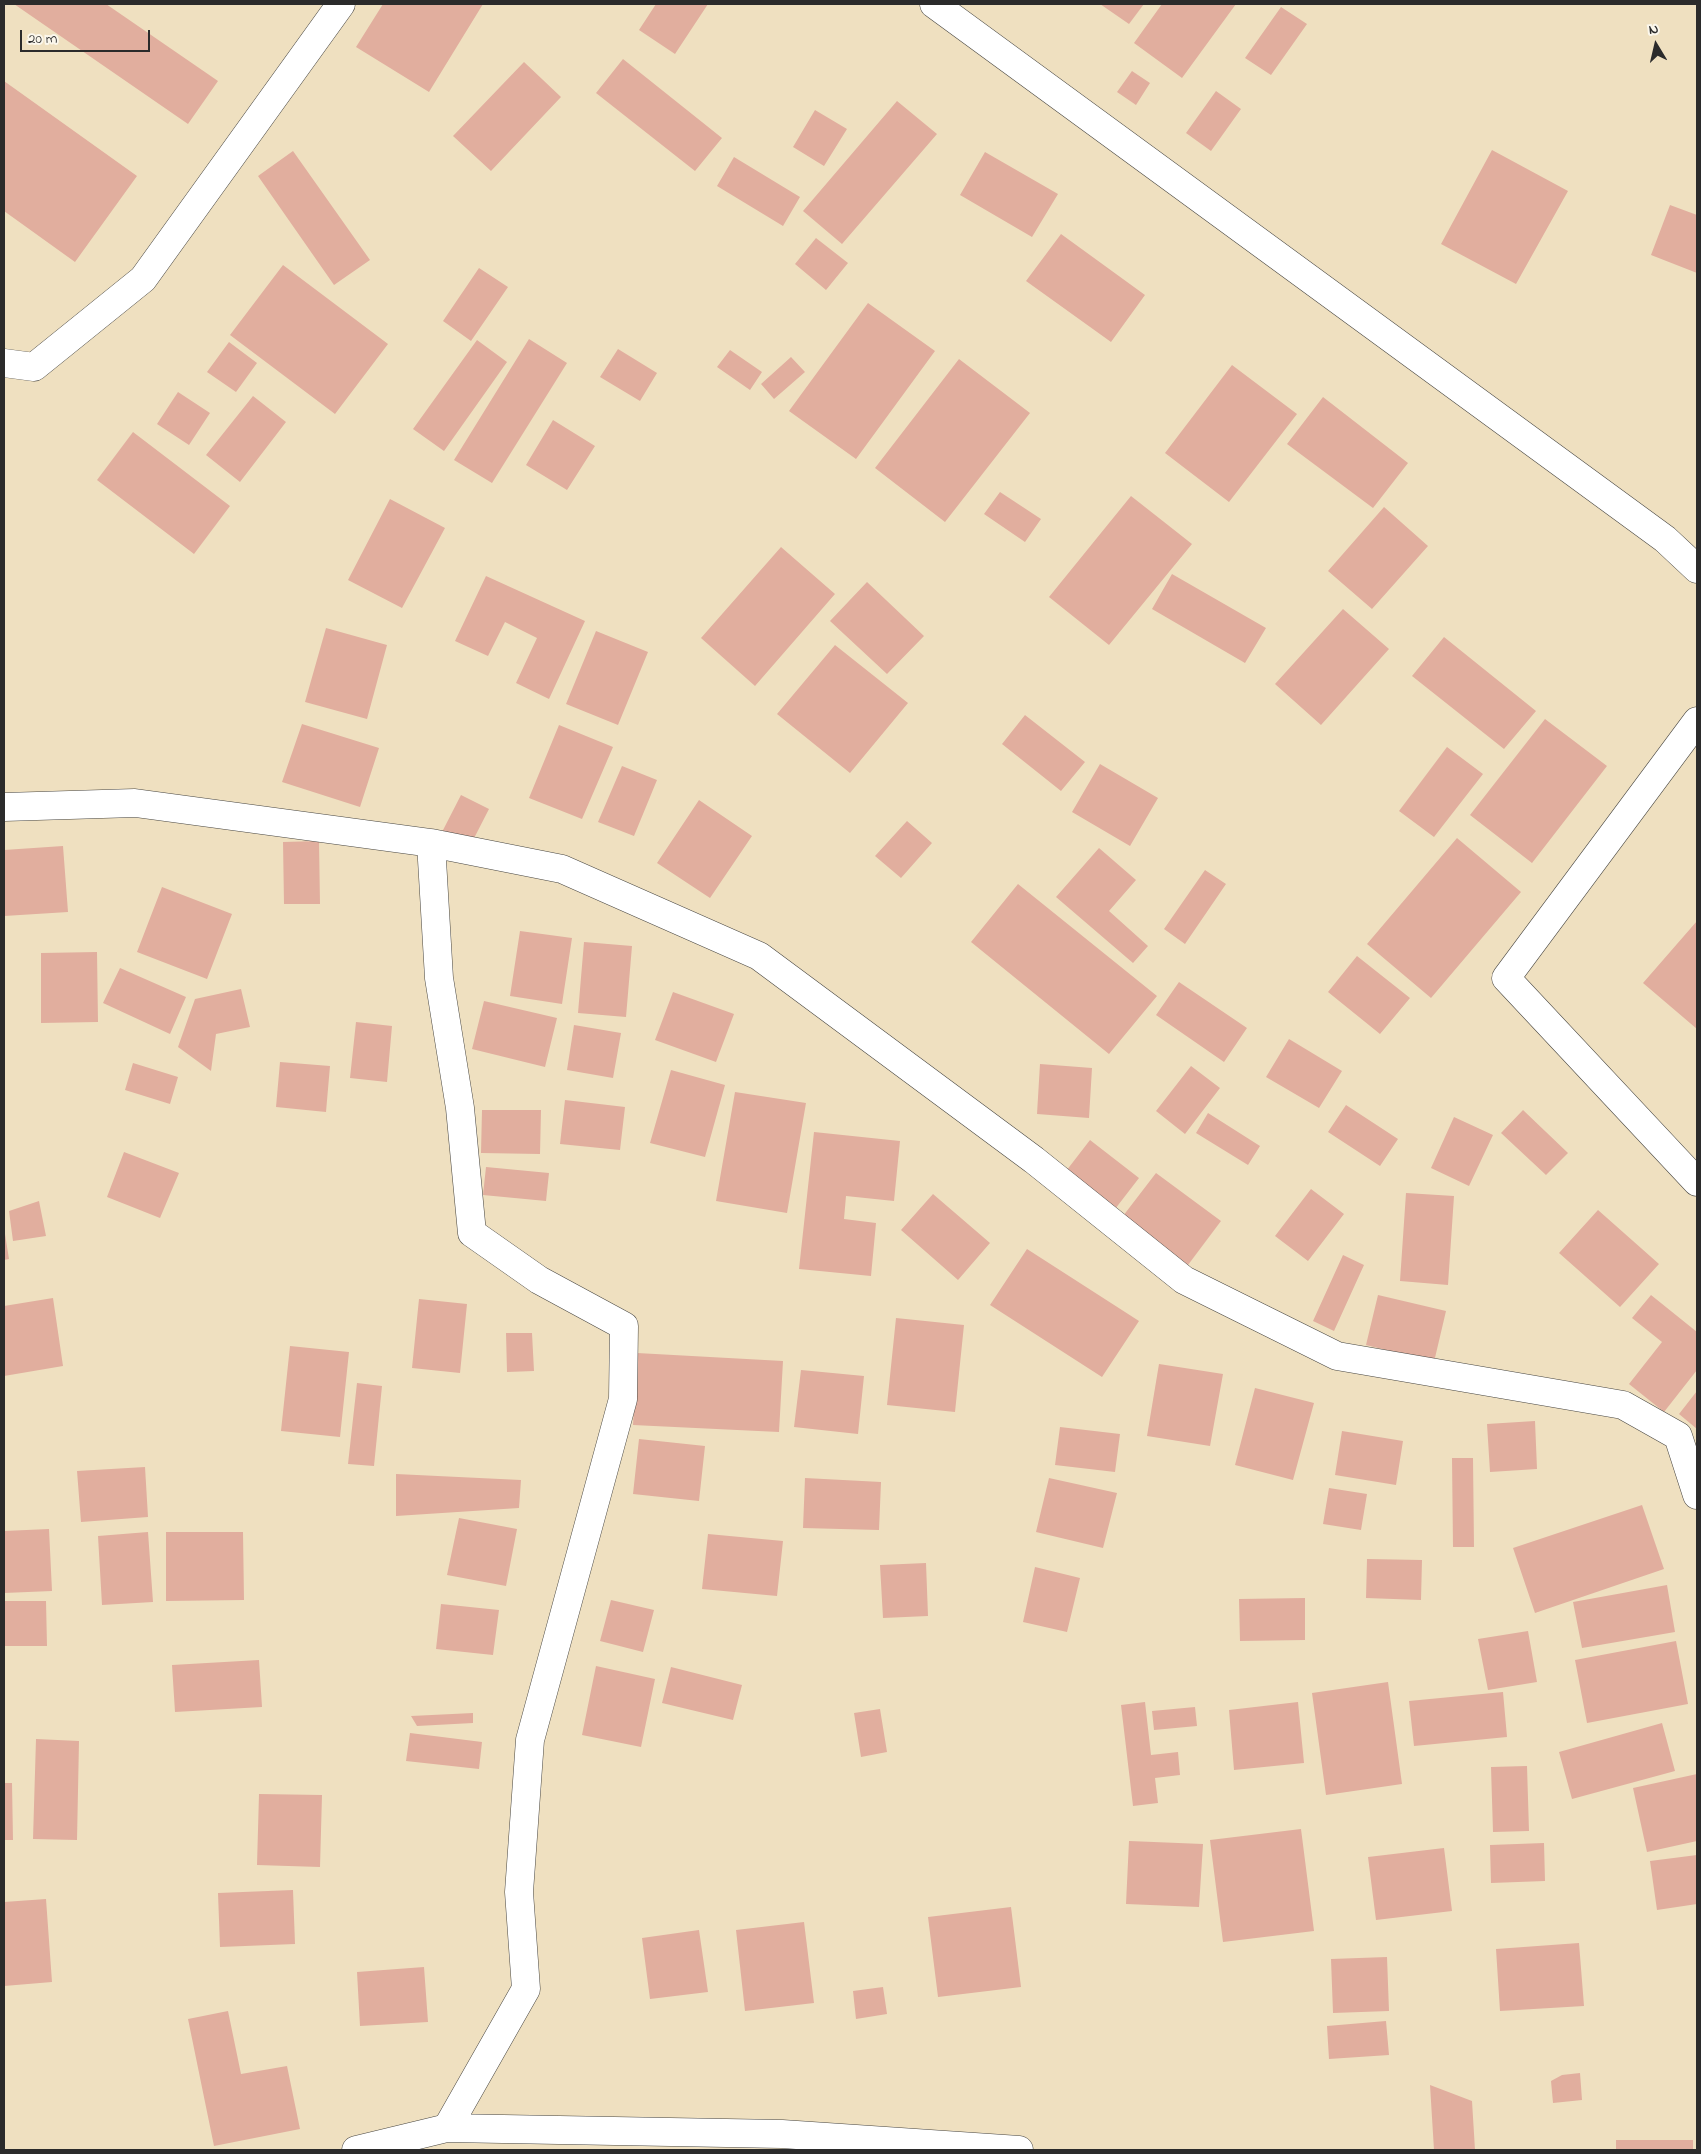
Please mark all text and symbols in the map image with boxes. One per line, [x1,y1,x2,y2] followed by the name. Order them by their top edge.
[1647,19,1660,41] text: N
[22,20,152,52] scale bar
[1631,20,1681,70] north arrow
[28,28,57,50] text: 20 m

